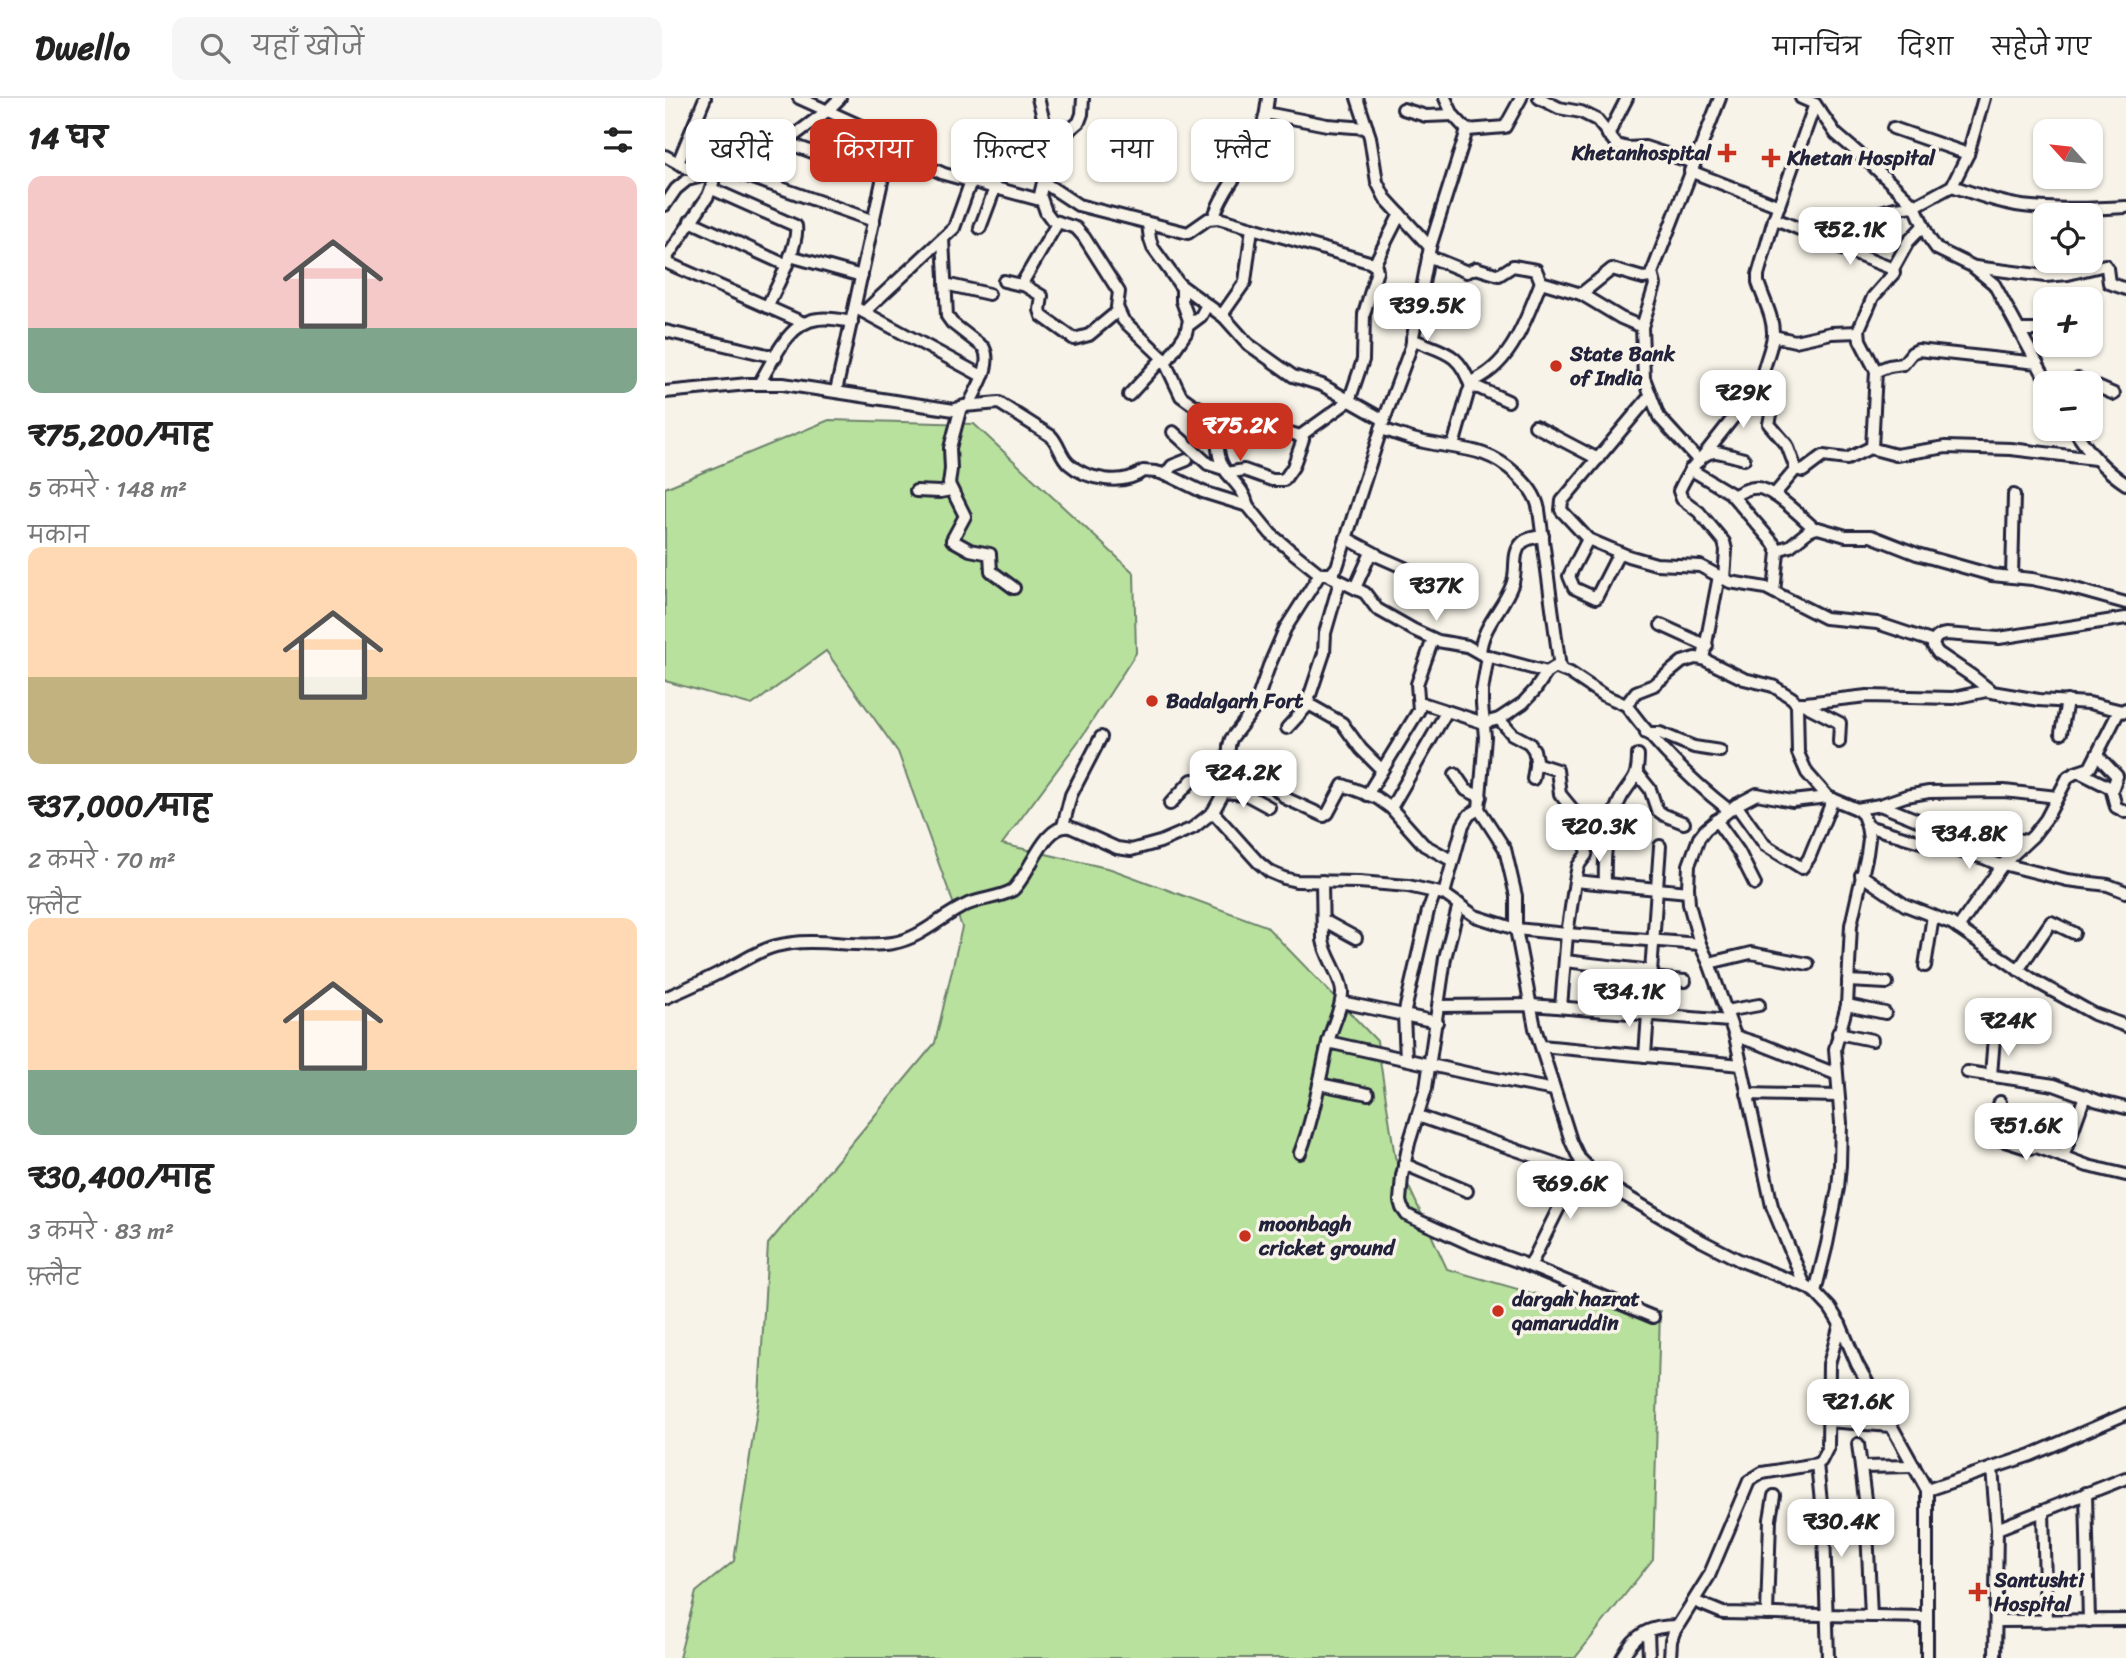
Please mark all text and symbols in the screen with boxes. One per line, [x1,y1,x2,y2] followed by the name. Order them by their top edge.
[172,17,662,80] search box
[35,19,130,77] text: Dwello
[252,23,364,69] text: यहाँ खोजें
[1773,26,1861,68] text: मानचित्र
[1899,26,1953,68] text: दिशा
[1991,26,2091,68] text: सहेजे गए
[196,29,234,67] icon: search
[28,111,107,165] text: 14 घर
[686,119,796,182] chip: खरीदें
[810,119,937,182] chip: किराया
[951,119,1073,182] chip: फ़िल्टर
[1087,119,1177,182] chip: नया
[1191,119,1294,182] chip: फ़्लैट
[2033,119,2103,189] north arrow
[2033,119,2103,441] map controls
[599,121,637,159] icon: filters
[1571,134,1712,172] place label: Khetanhospital
[1786,139,1936,177] place label: Khetan Hospital
[1717,143,1737,163] marker: Khetanhospital
[1761,148,1781,168] marker: Khetan Hospital
[2033,203,2103,273] button: locate
[1793,208,1907,267] pin: ₹52.1K
[1814,209,1886,250] text: ₹52.1K
[270,221,396,347] icon: home
[1370,284,1484,343] pin: ₹39.5K
[1390,285,1464,326] text: ₹39.5K
[2033,287,2103,357] button: +
[1569,335,1676,397] place label: State Bank of India
[1548,358,1564,374] marker: State Bank of India
[1702,370,1784,430] pin: ₹29K
[2033,371,2103,441] button: −
[1716,372,1770,413] text: ₹29K
[1183,404,1297,463] pin: ₹75.2K
[1203,405,1277,446] text: ₹75.2K
[28,408,211,462] text: ₹75,200/माह
[28,469,187,510] text: 5 कमरे · 148 m²
[28,515,89,556] text: मकान
[1395,564,1477,623] pin: ₹37K
[1410,565,1462,606] text: ₹37K
[270,592,396,718] icon: home
[1166,682,1304,720] place label: Badalgarh Fort
[1144,693,1160,709] marker: Badalgarh Fort
[1186,750,1300,810] pin: ₹24.2K
[1206,752,1280,793] text: ₹24.2K
[28,779,211,833] text: ₹37,000/माह
[1542,804,1656,864] pin: ₹20.3K
[1562,806,1636,847] text: ₹20.3K
[1912,812,2026,871] pin: ₹34.8K
[1932,813,2006,854] text: ₹34.8K
[28,840,176,881] text: 2 कमरे · 70 m²
[28,886,80,927] text: फ़्लैट
[270,963,396,1089] icon: home
[1572,970,1686,1029] pin: ₹34.1K
[1594,971,1664,1012] text: ₹34.1K
[1967,998,2049,1058] pin: ₹24K
[1981,1000,2035,1041] text: ₹24K
[1969,1104,2083,1163] pin: ₹51.6K
[1991,1105,2061,1146] text: ₹51.6K
[28,1150,213,1204] text: ₹30,400/माह
[1513,1162,1627,1221] pin: ₹69.6K
[1533,1163,1607,1204] text: ₹69.6K
[1258,1205,1396,1267] place label: moonbagh cricket ground
[28,1211,174,1252] text: 3 कमरे · 83 m²
[1237,1228,1253,1244] marker: moonbagh cricket ground
[28,1257,80,1298] text: फ़्लैट
[1511,1280,1641,1342] place label: dargah hazrat qamaruddin
[1490,1303,1506,1319] marker: dargah hazrat qamaruddin
[1801,1380,1915,1439] pin: ₹21.6K
[1823,1381,1893,1422] text: ₹21.6K
[1784,1500,1898,1559] pin: ₹30.4K
[1803,1501,1879,1542] text: ₹30.4K
[1993,1561,2085,1623] place label: Santushti Hospital
[1968,1582,1988,1602] marker: Santushti Hospital

